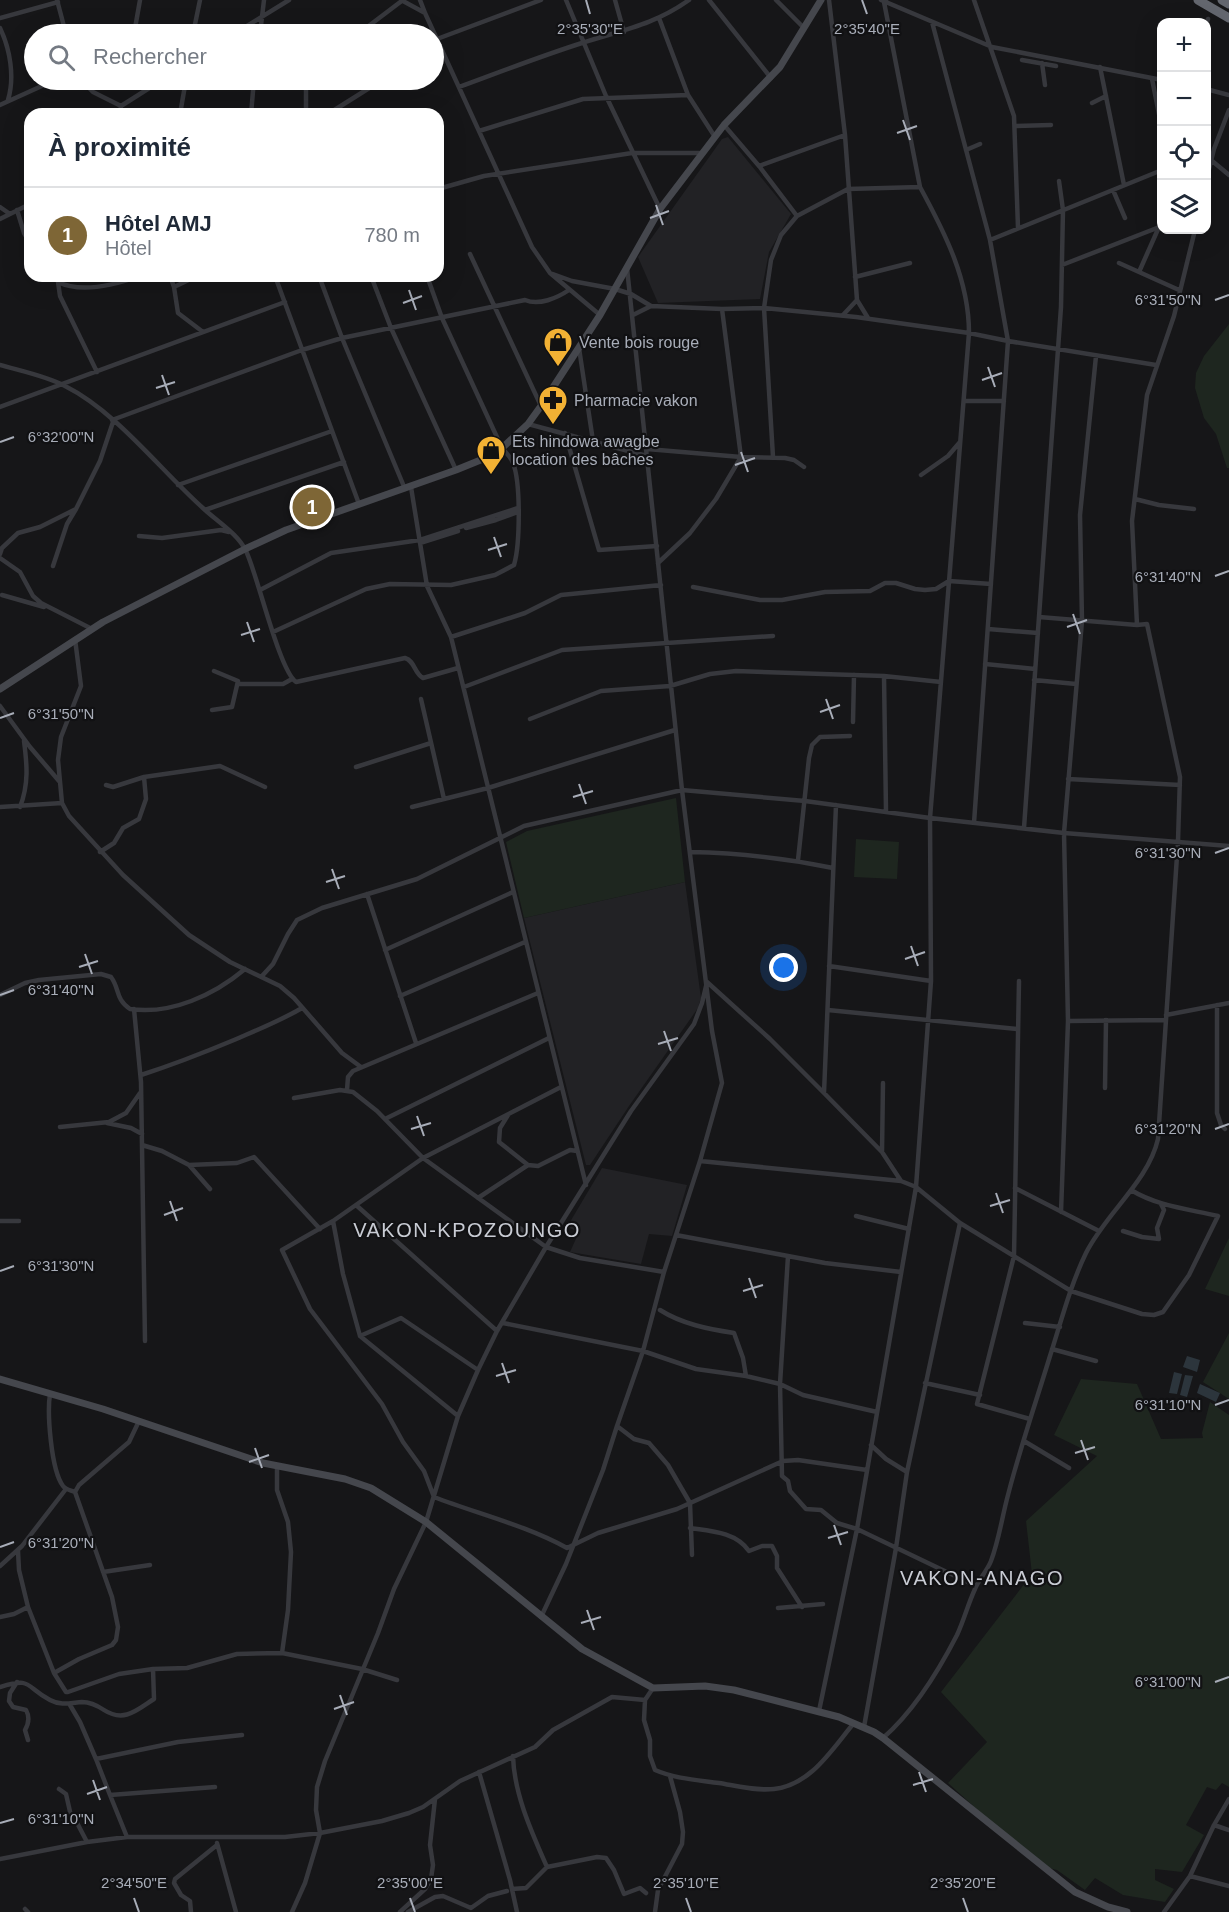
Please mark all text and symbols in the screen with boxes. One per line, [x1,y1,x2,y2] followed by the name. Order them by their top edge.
[1157,18,1211,234] map controls
[1157,18,1211,72] button: +
[557,20,623,37] text: 2°35'30"E
[834,20,900,37] text: 2°35'40"E
[24,24,444,90] search box
[45,41,78,74] icon: search
[93,44,207,69] text: Rechercher
[1157,72,1211,126] button: −
[1157,126,1211,180] button: locate
[48,132,191,162] text: À proximité
[1157,180,1211,234] button: layers
[105,211,212,236] text: Hôtel AMJ
[62,224,73,246] text: 1
[364,224,420,246] text: 780 m
[105,237,152,259] text: Hôtel
[1135,291,1201,308] text: 6°31'50"N
[542,326,574,368] shop icon: Vente bois rouge
[579,334,699,351] place label: Vente bois rouge
[537,384,569,426] pharmacy icon: Pharmacie vakon
[574,392,698,409] place label: Pharmacie vakon
[28,428,94,445] text: 6°32'00"N
[512,433,660,468] place label: Ets hindowa awagbe location des bâches
[475,434,507,476] shop icon: Ets hindowa awagbe location des bâches
[292,484,332,530] pin: 1
[1135,568,1201,585] text: 6°31'40"N
[28,705,94,722] text: 6°31'50"N
[1135,844,1201,861] text: 6°31'30"N
[769,953,798,982] your location
[28,981,94,998] text: 6°31'40"N
[1135,1120,1201,1137] text: 6°31'20"N
[353,1219,581,1241] district label: VAKON-KPOZOUNGO
[28,1257,94,1274] text: 6°31'30"N
[1135,1396,1201,1413] text: 6°31'10"N
[28,1534,94,1551] text: 6°31'20"N
[900,1567,1064,1589] district label: VAKON-ANAGO
[1135,1673,1201,1690] text: 6°31'00"N
[28,1810,94,1827] text: 6°31'10"N
[101,1874,167,1891] text: 2°34'50"E
[377,1874,443,1891] text: 2°35'00"E
[653,1874,719,1891] text: 2°35'10"E
[930,1874,996,1891] text: 2°35'20"E

